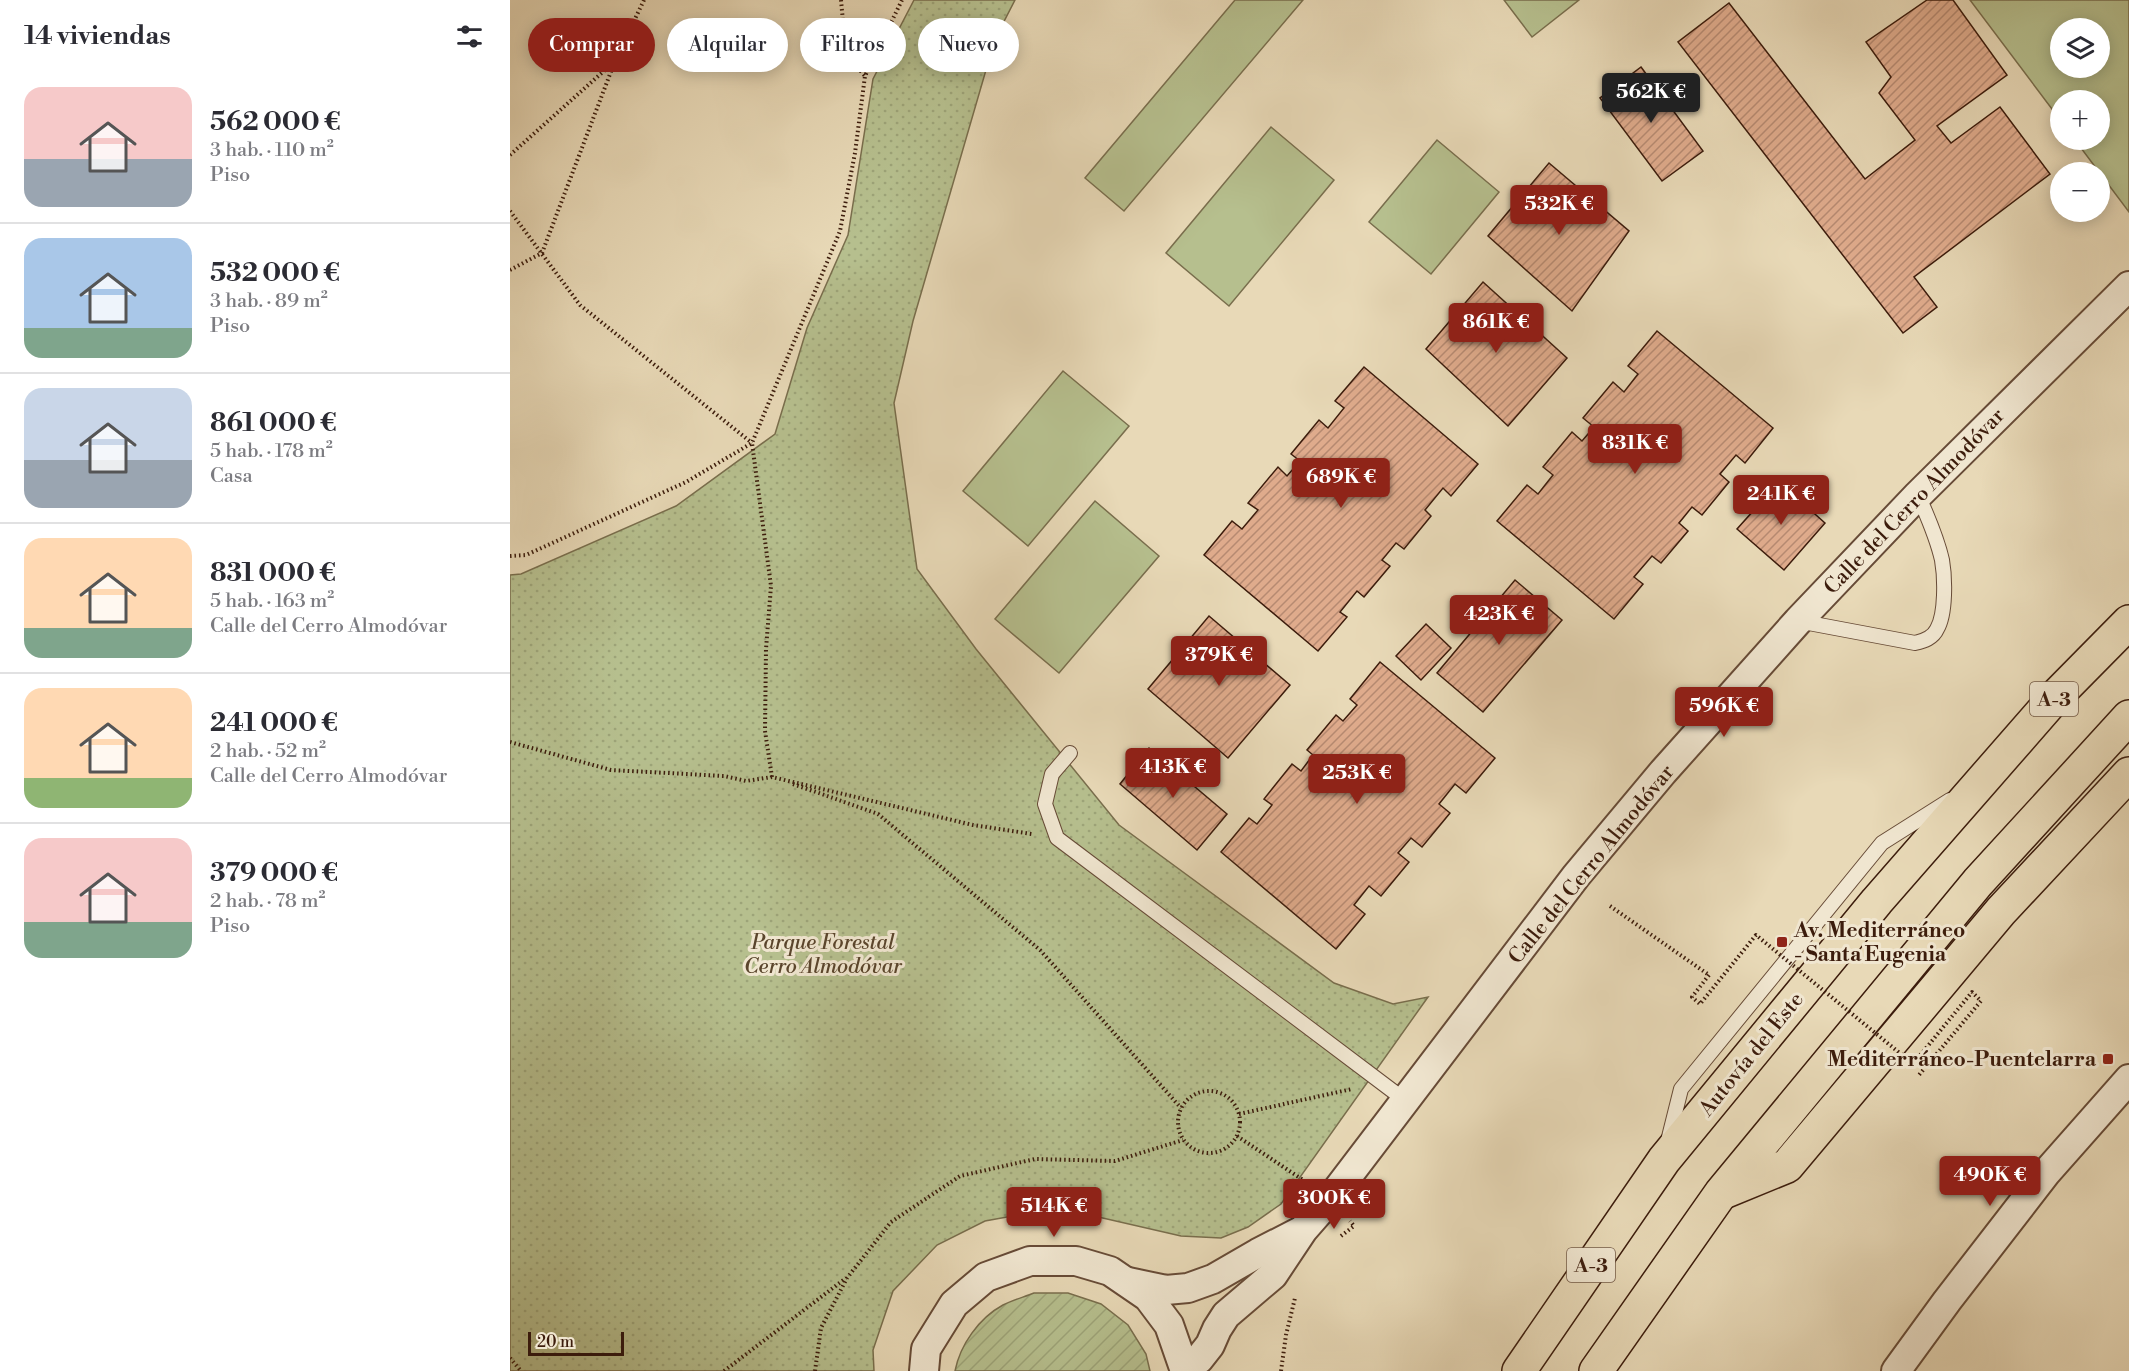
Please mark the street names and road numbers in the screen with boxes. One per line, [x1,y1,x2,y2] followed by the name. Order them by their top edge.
[1819,403,2011,600] street label: Calle del Cerro Almodóvar
[2030,682,2078,716] road number: A-3
[1503,760,1680,970] street label: Calle del Cerro Almodóvar
[1693,987,1810,1123] street label: Autovía del Este
[1567,1248,1615,1282] road number: A-3

